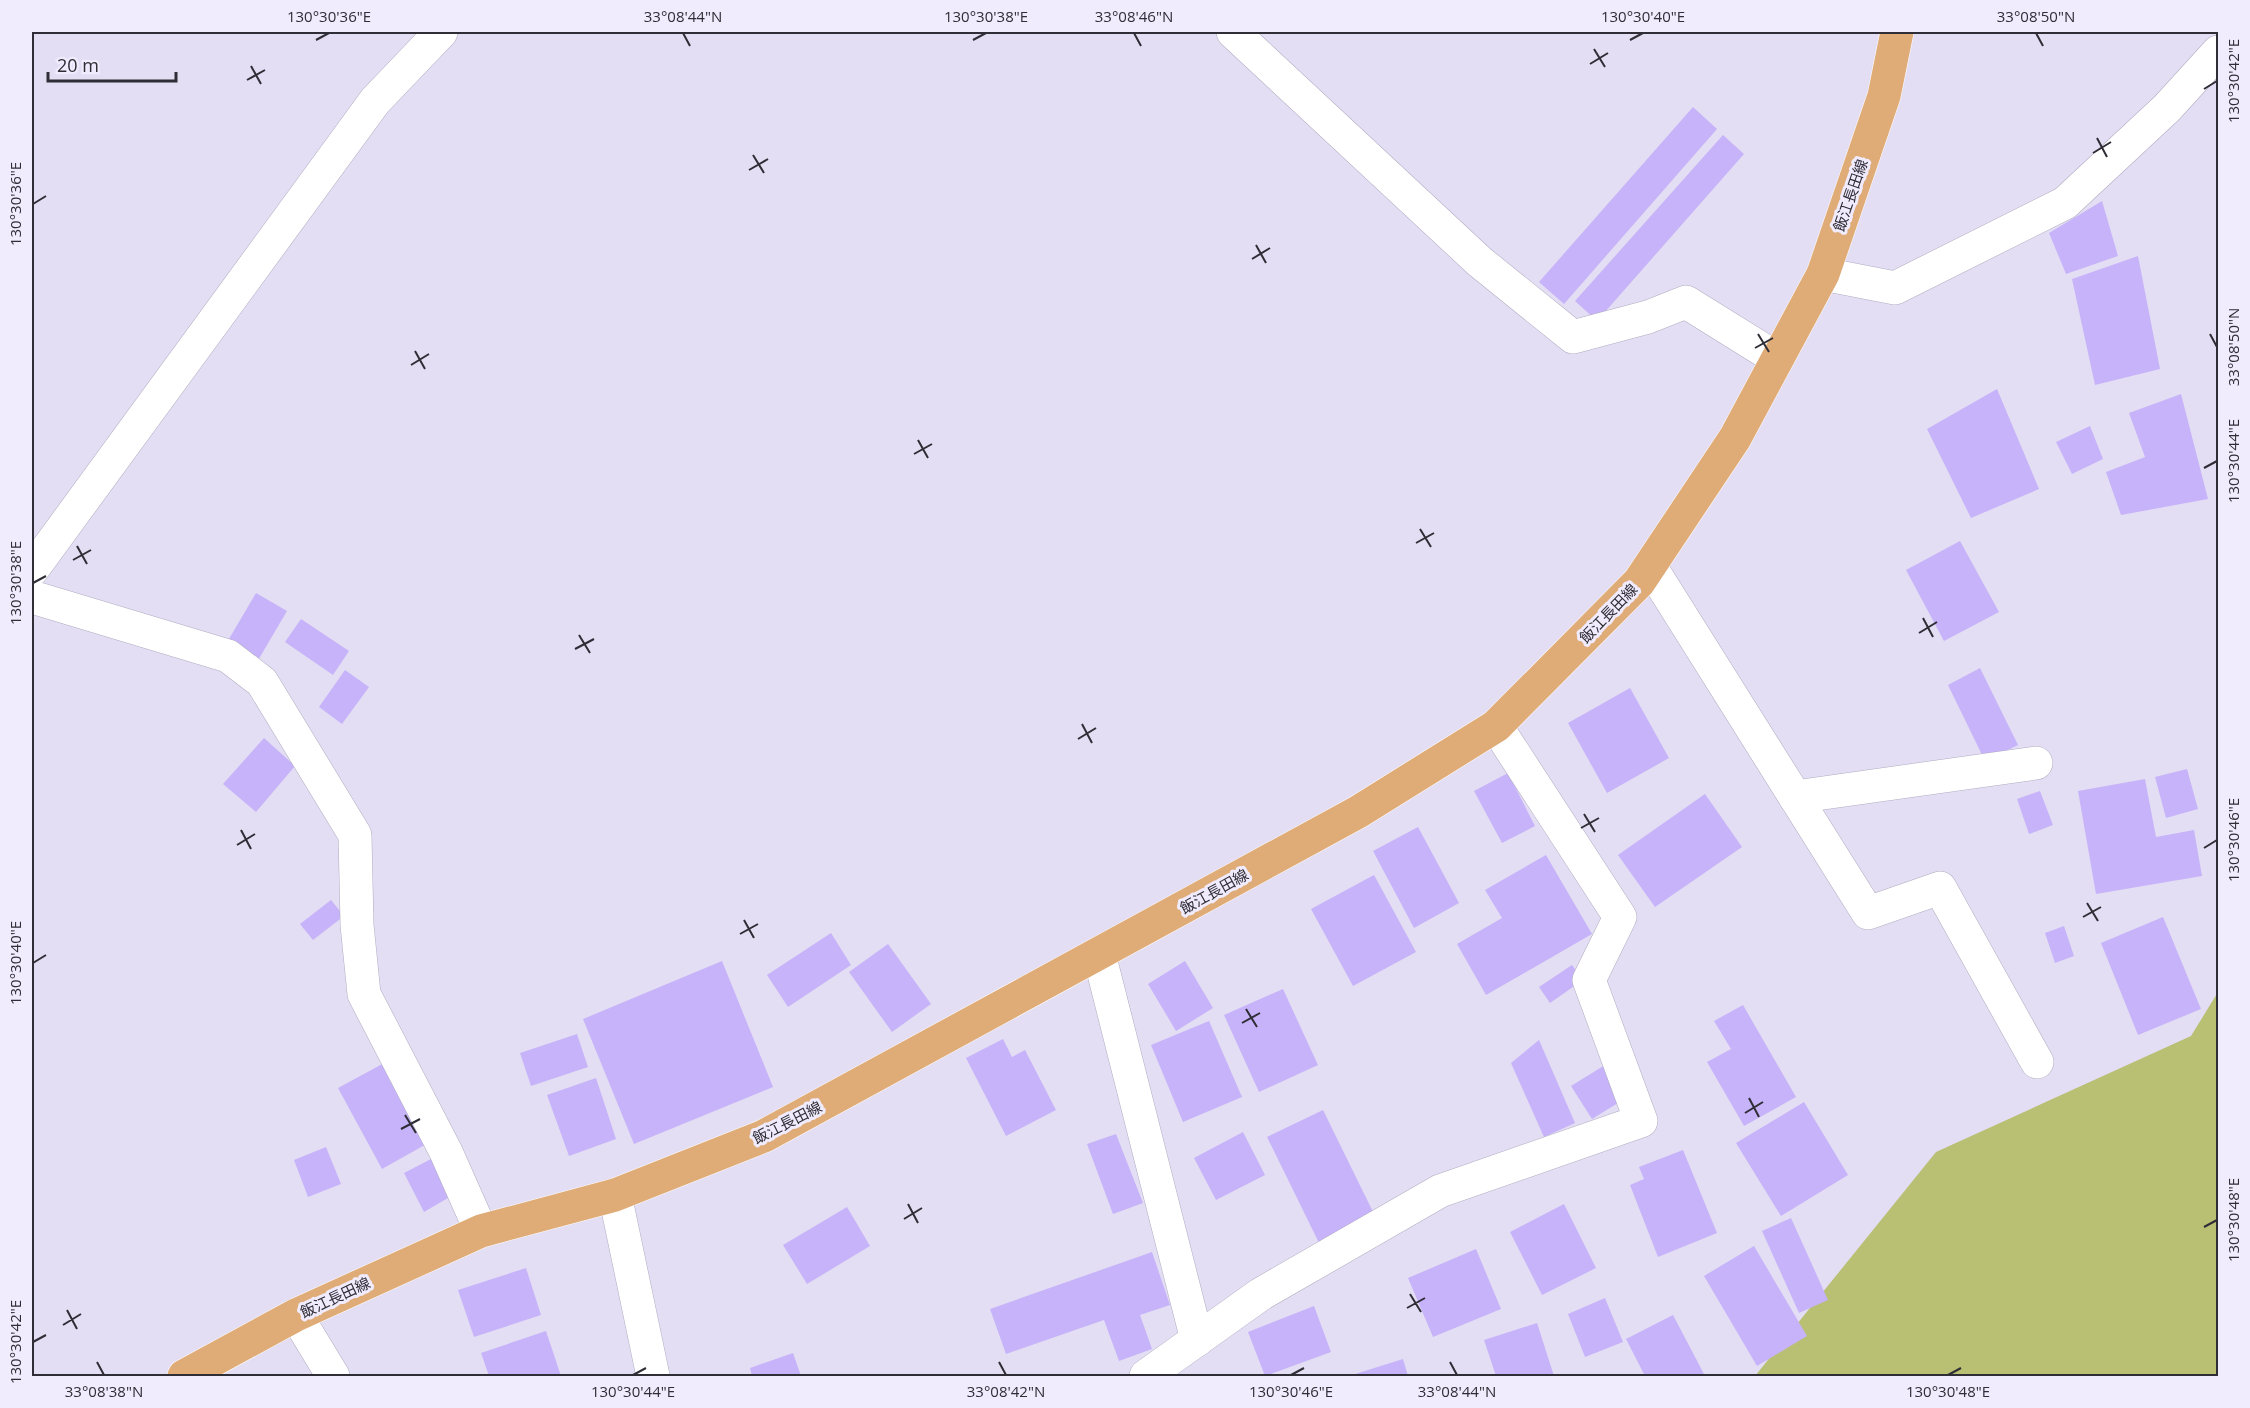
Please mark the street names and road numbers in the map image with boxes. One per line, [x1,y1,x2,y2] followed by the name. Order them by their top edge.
[1828,156,1872,234] street label: 飯江長田線
[1575,579,1641,647] street label: 飯江長田線
[1176,864,1252,918] street label: 飯江長田線
[749,1096,825,1148] street label: 飯江長田線
[297,1272,373,1322] street label: 飯江長田線

